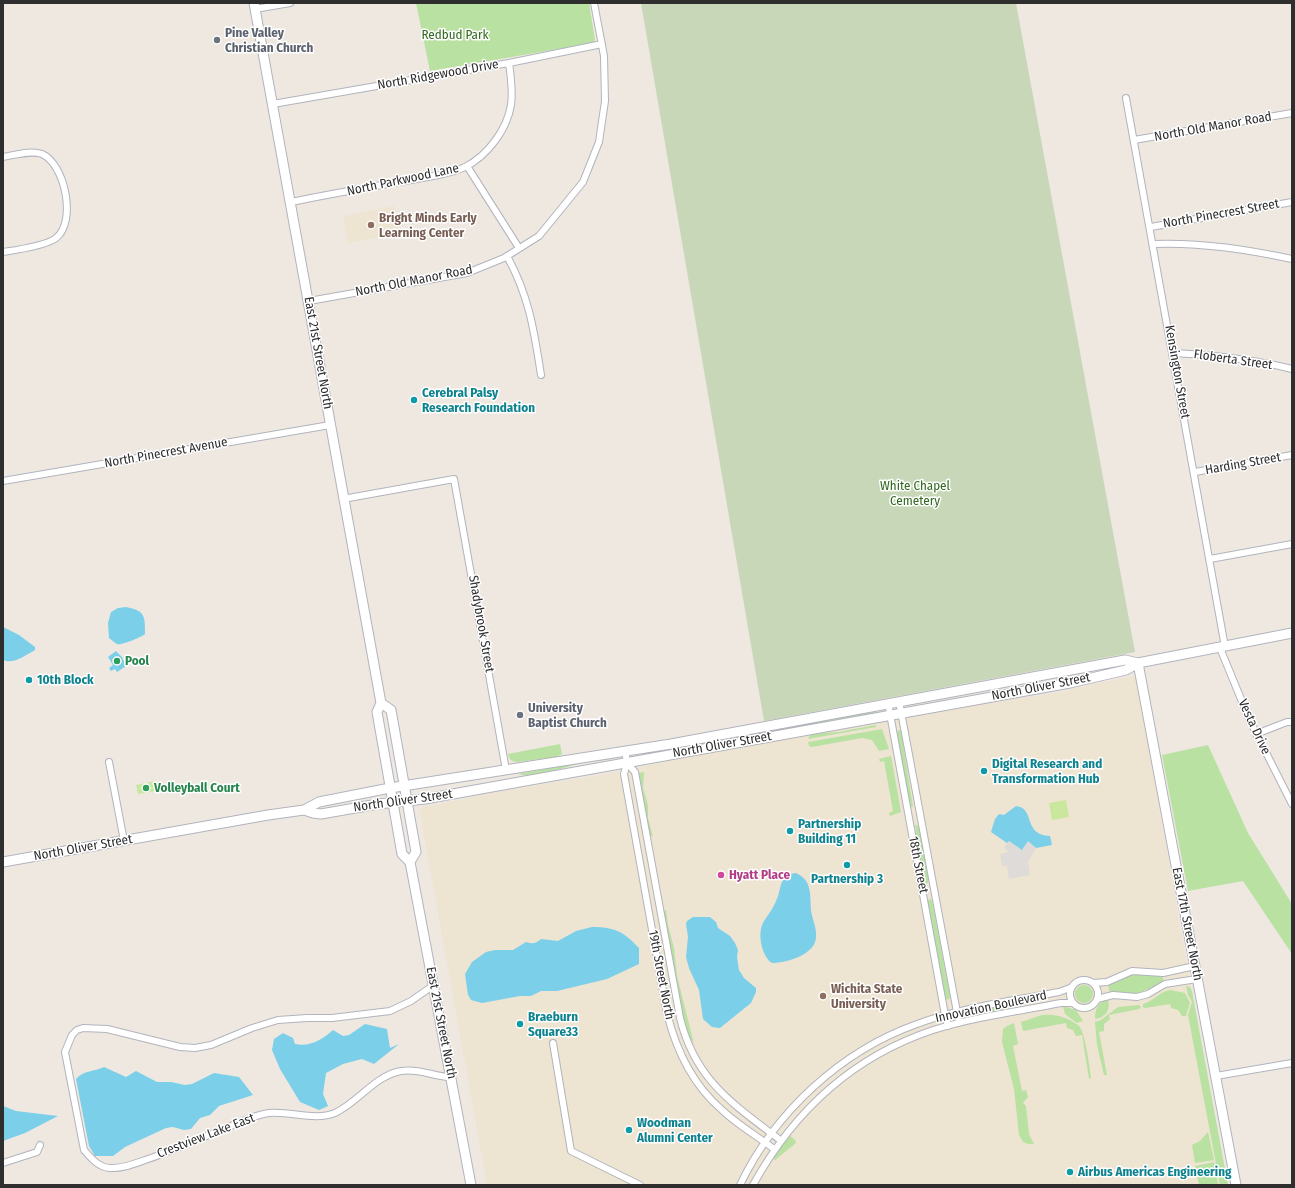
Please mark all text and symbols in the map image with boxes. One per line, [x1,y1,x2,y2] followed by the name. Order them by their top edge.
[225,25,313,56] place label: Pine Valley Christian Church
[421,27,489,43] park label: Redbud Park
[212,35,222,45] marker: Pine Valley Christian Church
[376,57,500,93] street label: North Ridgewood Drive
[1153,109,1273,145] street label: North Old Manor Road
[346,161,460,199] street label: North Parkwood Lane
[1162,196,1280,232] street label: North Pinecrest Street
[379,210,477,241] place label: Bright Minds Early Learning Center
[366,220,376,230] marker: Bright Minds Early Learning Center
[354,262,474,300] street label: North Old Manor Road
[300,296,336,410] street label: East 21st Street North
[1161,324,1193,420] street label: Kensington Street
[1193,347,1273,373] street label: Floberta Street
[422,385,535,416] place label: Cerebral Palsy Research Foundation
[409,395,419,405] marker: Cerebral Palsy Research Foundation
[103,434,229,472] street label: North Pinecrest Avenue
[1204,450,1282,478] street label: Harding Street
[880,478,950,509] park label: White Chapel Cemetery
[465,574,497,674] street label: Shadybrook Street
[125,653,149,669] place label: Pool
[112,656,122,666] marker: Pool
[990,670,1092,704] street label: North Oliver Street
[37,672,94,688] place label: 10th Block
[24,675,34,685] marker: 10th Block
[1234,697,1274,757] street label: Vesta Drive
[528,700,607,731] place label: University Baptist Church
[515,710,525,720] marker: University Baptist Church
[671,729,773,761] street label: North Oliver Street
[992,756,1102,787] place label: Digital Research and Transformation Hub
[979,766,989,776] marker: Digital Research and Transformation Hub
[154,780,240,796] place label: Volleyball Court
[141,783,151,793] marker: Volleyball Court
[352,786,454,816] street label: North Oliver Street
[798,816,861,847] place label: Partnership Building 11
[785,826,795,836] marker: Partnership Building 11
[32,832,134,864] street label: North Oliver Street
[905,835,931,895] street label: 18th Street
[842,860,852,870] marker: Partnership 3
[1168,866,1206,982] street label: East 17th Street North
[729,867,790,883] place label: Hyatt Place
[716,870,726,880] marker: Hyatt Place
[811,871,883,887] place label: Partnership 3
[645,929,677,1021] street label: 19th Street North
[422,966,460,1080] street label: East 21st Street North
[831,981,902,1012] place label: Wichita State University
[934,988,1048,1026] street label: Innovation Boulevard
[818,991,828,1001] marker: Wichita State University
[528,1009,578,1040] place label: Braeburn Square33
[515,1019,525,1029] marker: Braeburn Square33
[155,1110,257,1162] street label: Crestview Lake East
[637,1115,713,1146] place label: Woodman Alumni Center
[624,1125,634,1135] marker: Woodman Alumni Center
[1078,1164,1231,1180] place label: Airbus Americas Engineering
[1065,1167,1075,1177] marker: Airbus Americas Engineering

